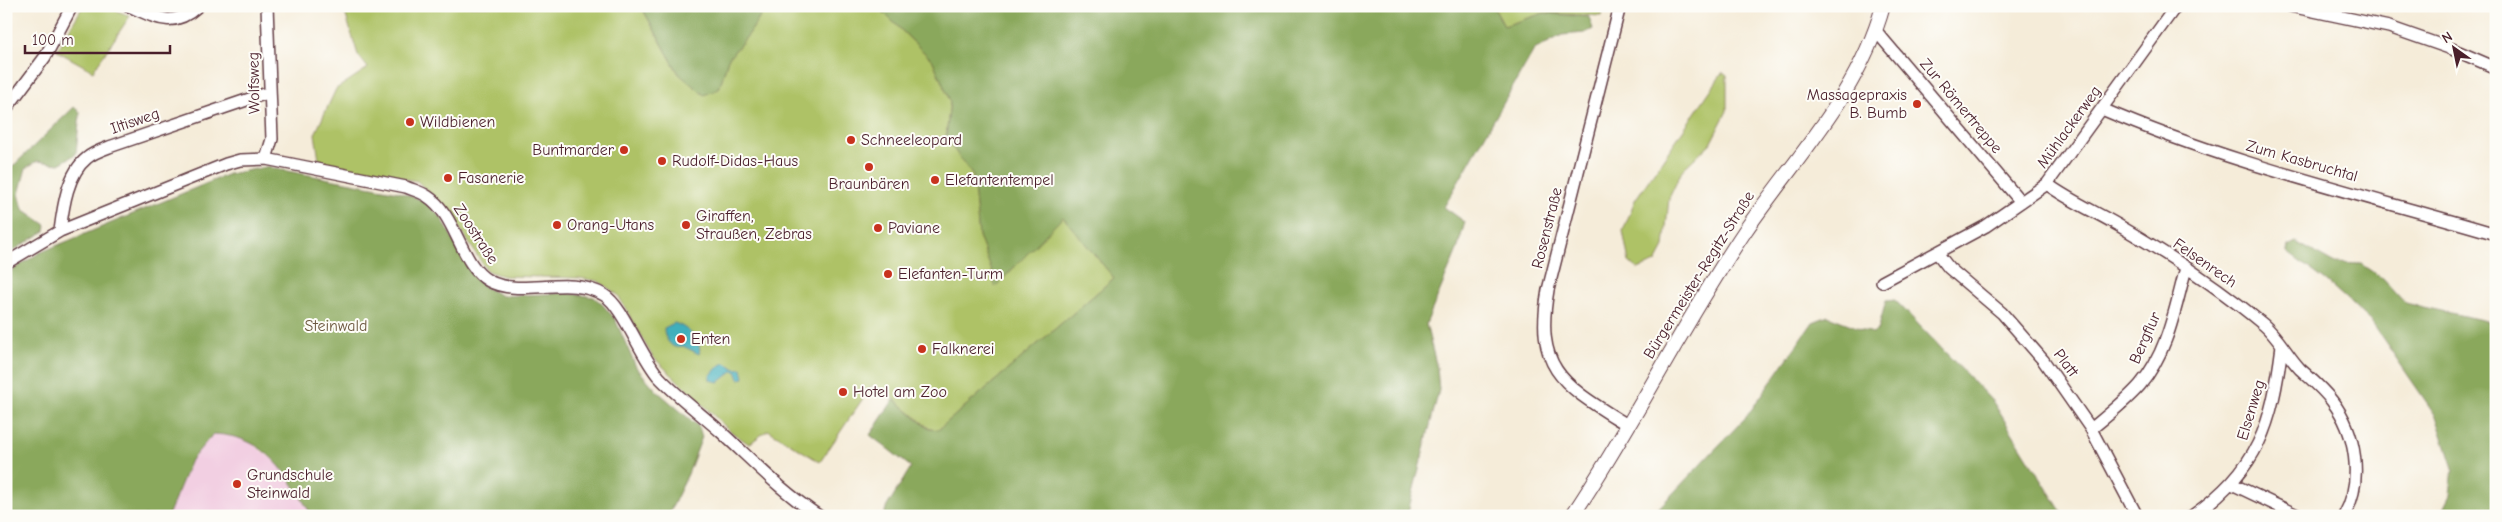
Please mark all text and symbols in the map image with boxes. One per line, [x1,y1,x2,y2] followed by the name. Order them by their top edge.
[25,22,170,54] scale bar
[2430,22,2480,72] north arrow
[2439,28,2456,47] text: N
[32,31,74,49] text: 100 m
[244,52,264,114] street label: Wolfsweg
[1916,55,2006,157] street label: Zur Römertreppe
[2033,82,2105,172] street label: Mühlackerweg
[1807,86,1907,122] place label: Massagepraxis B. Bumb
[1911,98,1923,110] marker: Massagepraxis B. Bumb
[108,104,162,138] street label: Iltisweg
[420,113,495,131] place label: Wildbienen
[404,116,416,128] marker: Wildbienen
[861,131,962,149] place label: Schneeleopard
[845,134,857,146] marker: Schneeleopard
[2244,136,2360,186] street label: Zum Kasbruchtal
[532,141,615,159] place label: Buntmarder
[618,144,630,156] marker: Buntmarder
[672,152,798,170] place label: Rudolf-Didas-Haus
[656,155,668,167] marker: Rudolf-Didas-Haus
[863,161,875,173] marker: Braunbären
[458,169,524,187] place label: Fasanerie
[945,171,1054,189] place label: Elefantentempel
[442,172,454,184] marker: Fasanerie
[929,174,941,186] marker: Elefantentempel
[829,175,909,193] place label: Braunbären
[1528,185,1566,271] street label: Rosenstraße
[1640,188,1758,362] street label: Bürgermeister-Regitz-Straße
[450,201,502,267] street label: Zoostraße
[696,207,812,243] place label: Giraffen, Straußen, Zebras
[567,216,655,234] place label: Orang-Utans
[551,219,563,231] marker: Orang-Utans
[680,219,692,231] marker: Giraffen, Straußen, Zebras
[888,219,940,237] place label: Paviane
[872,222,884,234] marker: Paviane
[2170,234,2240,292] street label: Felsenrech
[898,265,1003,283] place label: Elefanten-Turm
[882,268,894,280] marker: Elefanten-Turm
[2126,309,2165,367] street label: Bergflur
[305,317,367,335] park label: Steinwald
[691,330,730,348] place label: Enten
[675,333,687,345] marker: Enten
[932,340,994,358] place label: Falknerei
[916,343,928,355] marker: Falknerei
[2050,346,2082,381] street label: Platt
[2233,378,2269,442] street label: Elsenweg
[853,383,947,401] place label: Hotel am Zoo
[837,386,849,398] marker: Hotel am Zoo
[247,466,333,502] place label: Grundschule Steinwald
[231,478,243,490] marker: Grundschule Steinwald

